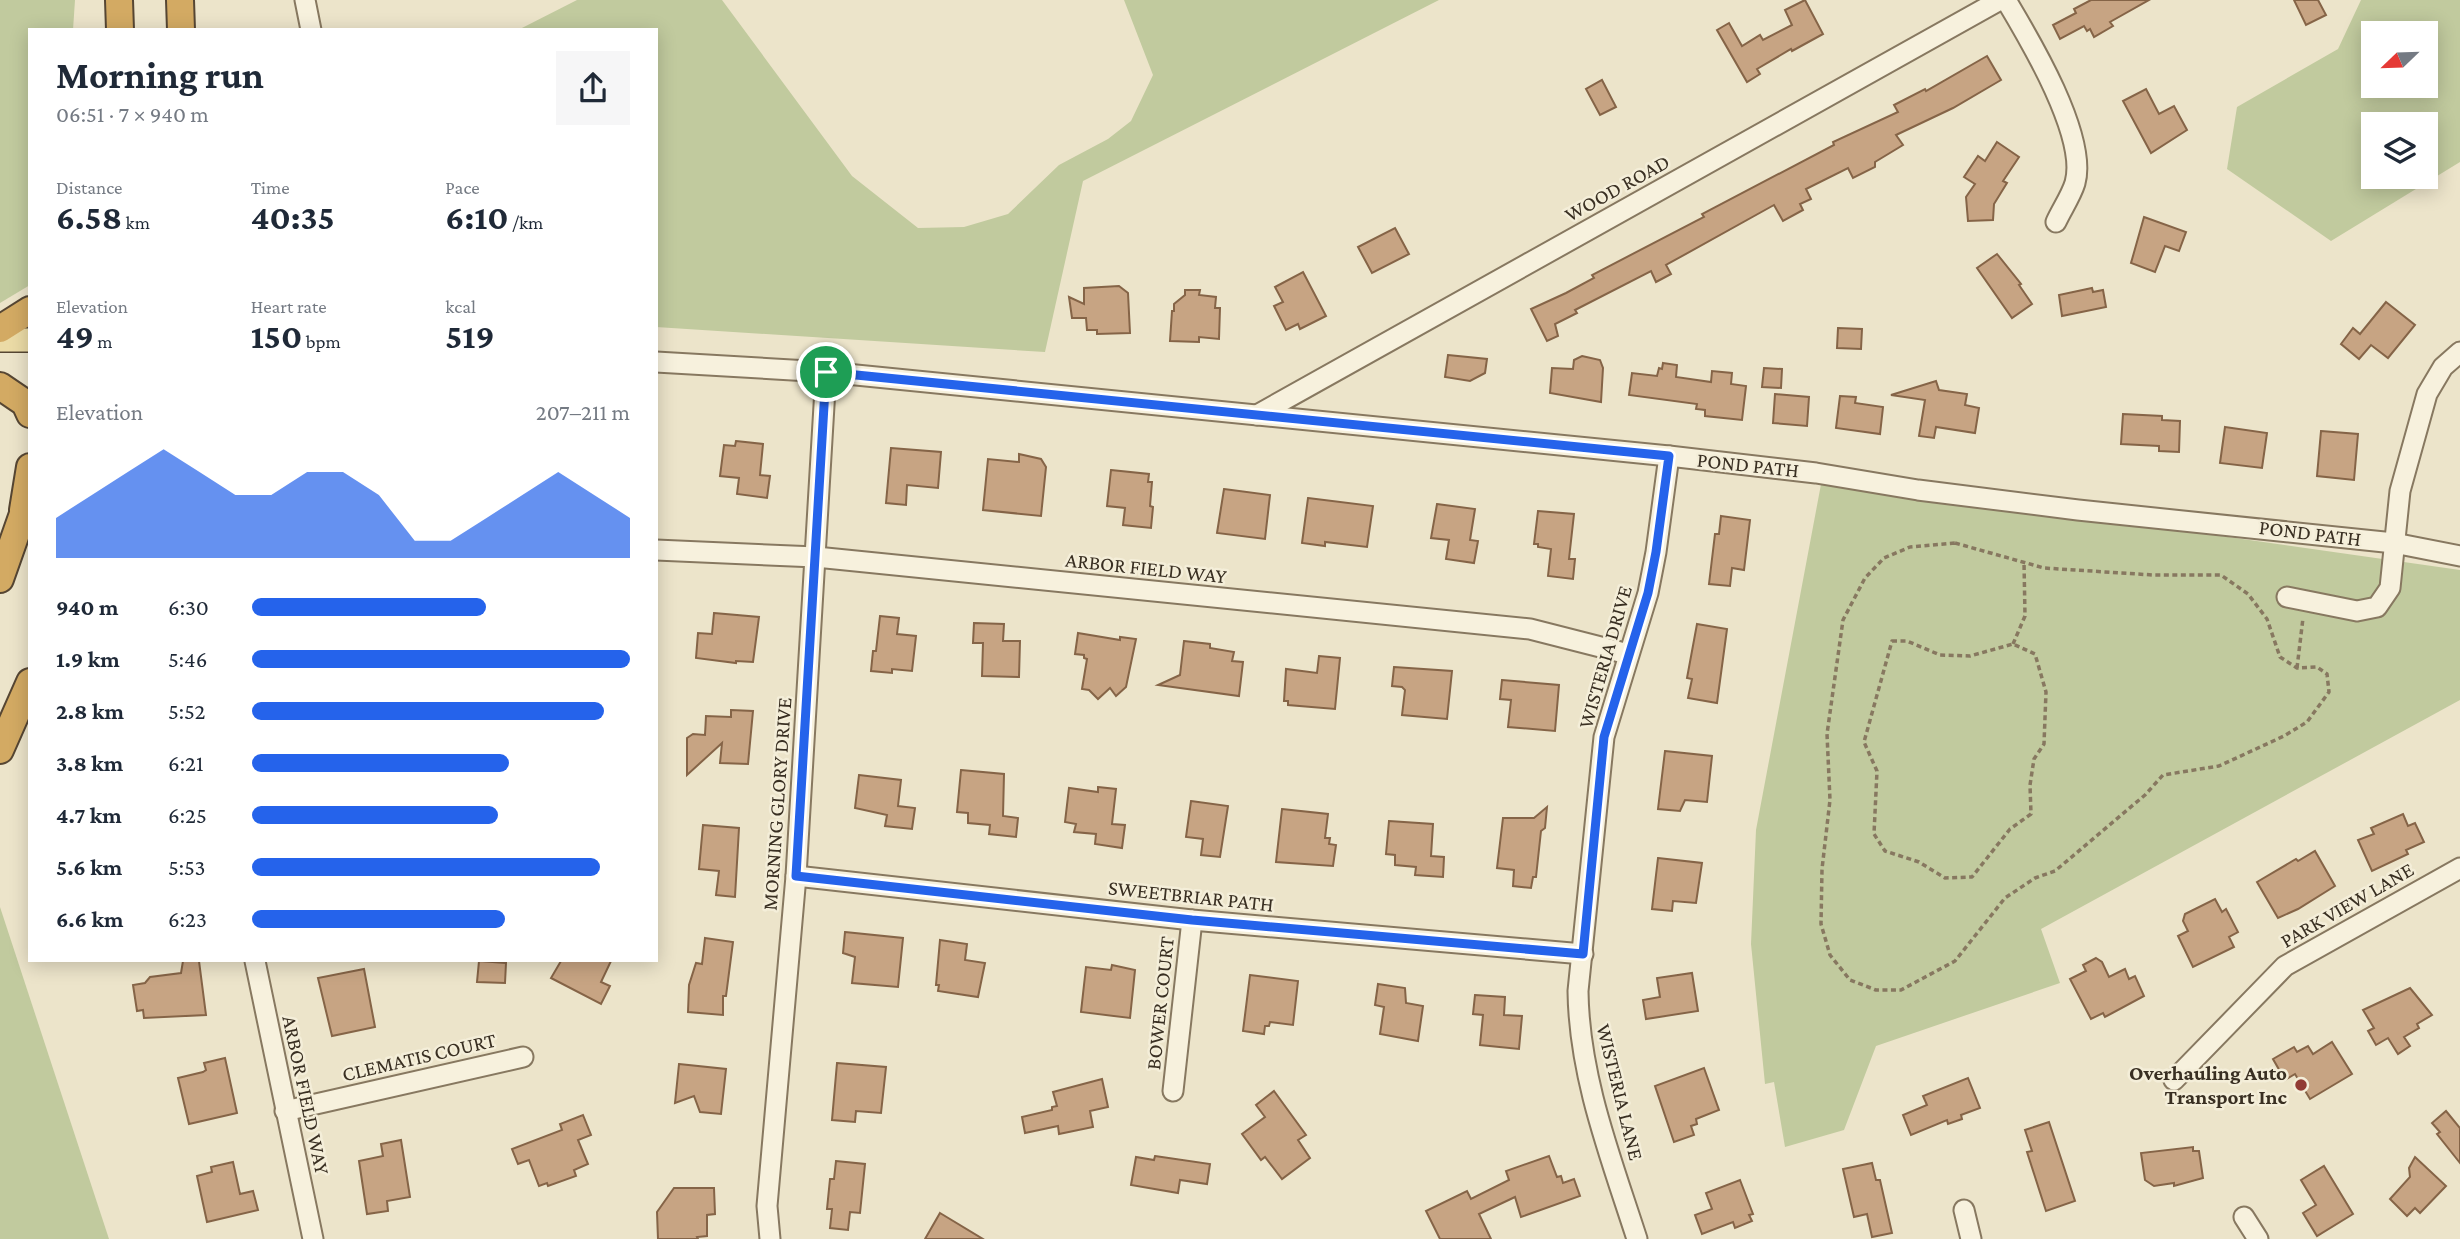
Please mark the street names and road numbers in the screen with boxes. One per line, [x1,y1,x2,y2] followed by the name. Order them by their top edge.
[1560,149,1674,227] street label: WOOD ROAD
[1696,448,1800,482] street label: POND PATH
[2258,515,2362,551] street label: POND PATH
[1064,548,1229,588] street label: ARBOR FIELD WAY
[1573,583,1637,731] street label: WISTERIA DRIVE
[758,697,796,911] street label: MORNING GLORY DRIVE
[2276,857,2418,953] street label: PARK VIEW LANE
[1107,875,1275,917] street label: SWEETBRIAR PATH
[1141,935,1179,1071] street label: BOWER COURT
[277,1013,335,1178] street label: ARBOR FIELD WAY
[1591,1021,1649,1163] street label: WISTERIA LANE
[340,1028,499,1086] street label: CLEMATIS COURT

